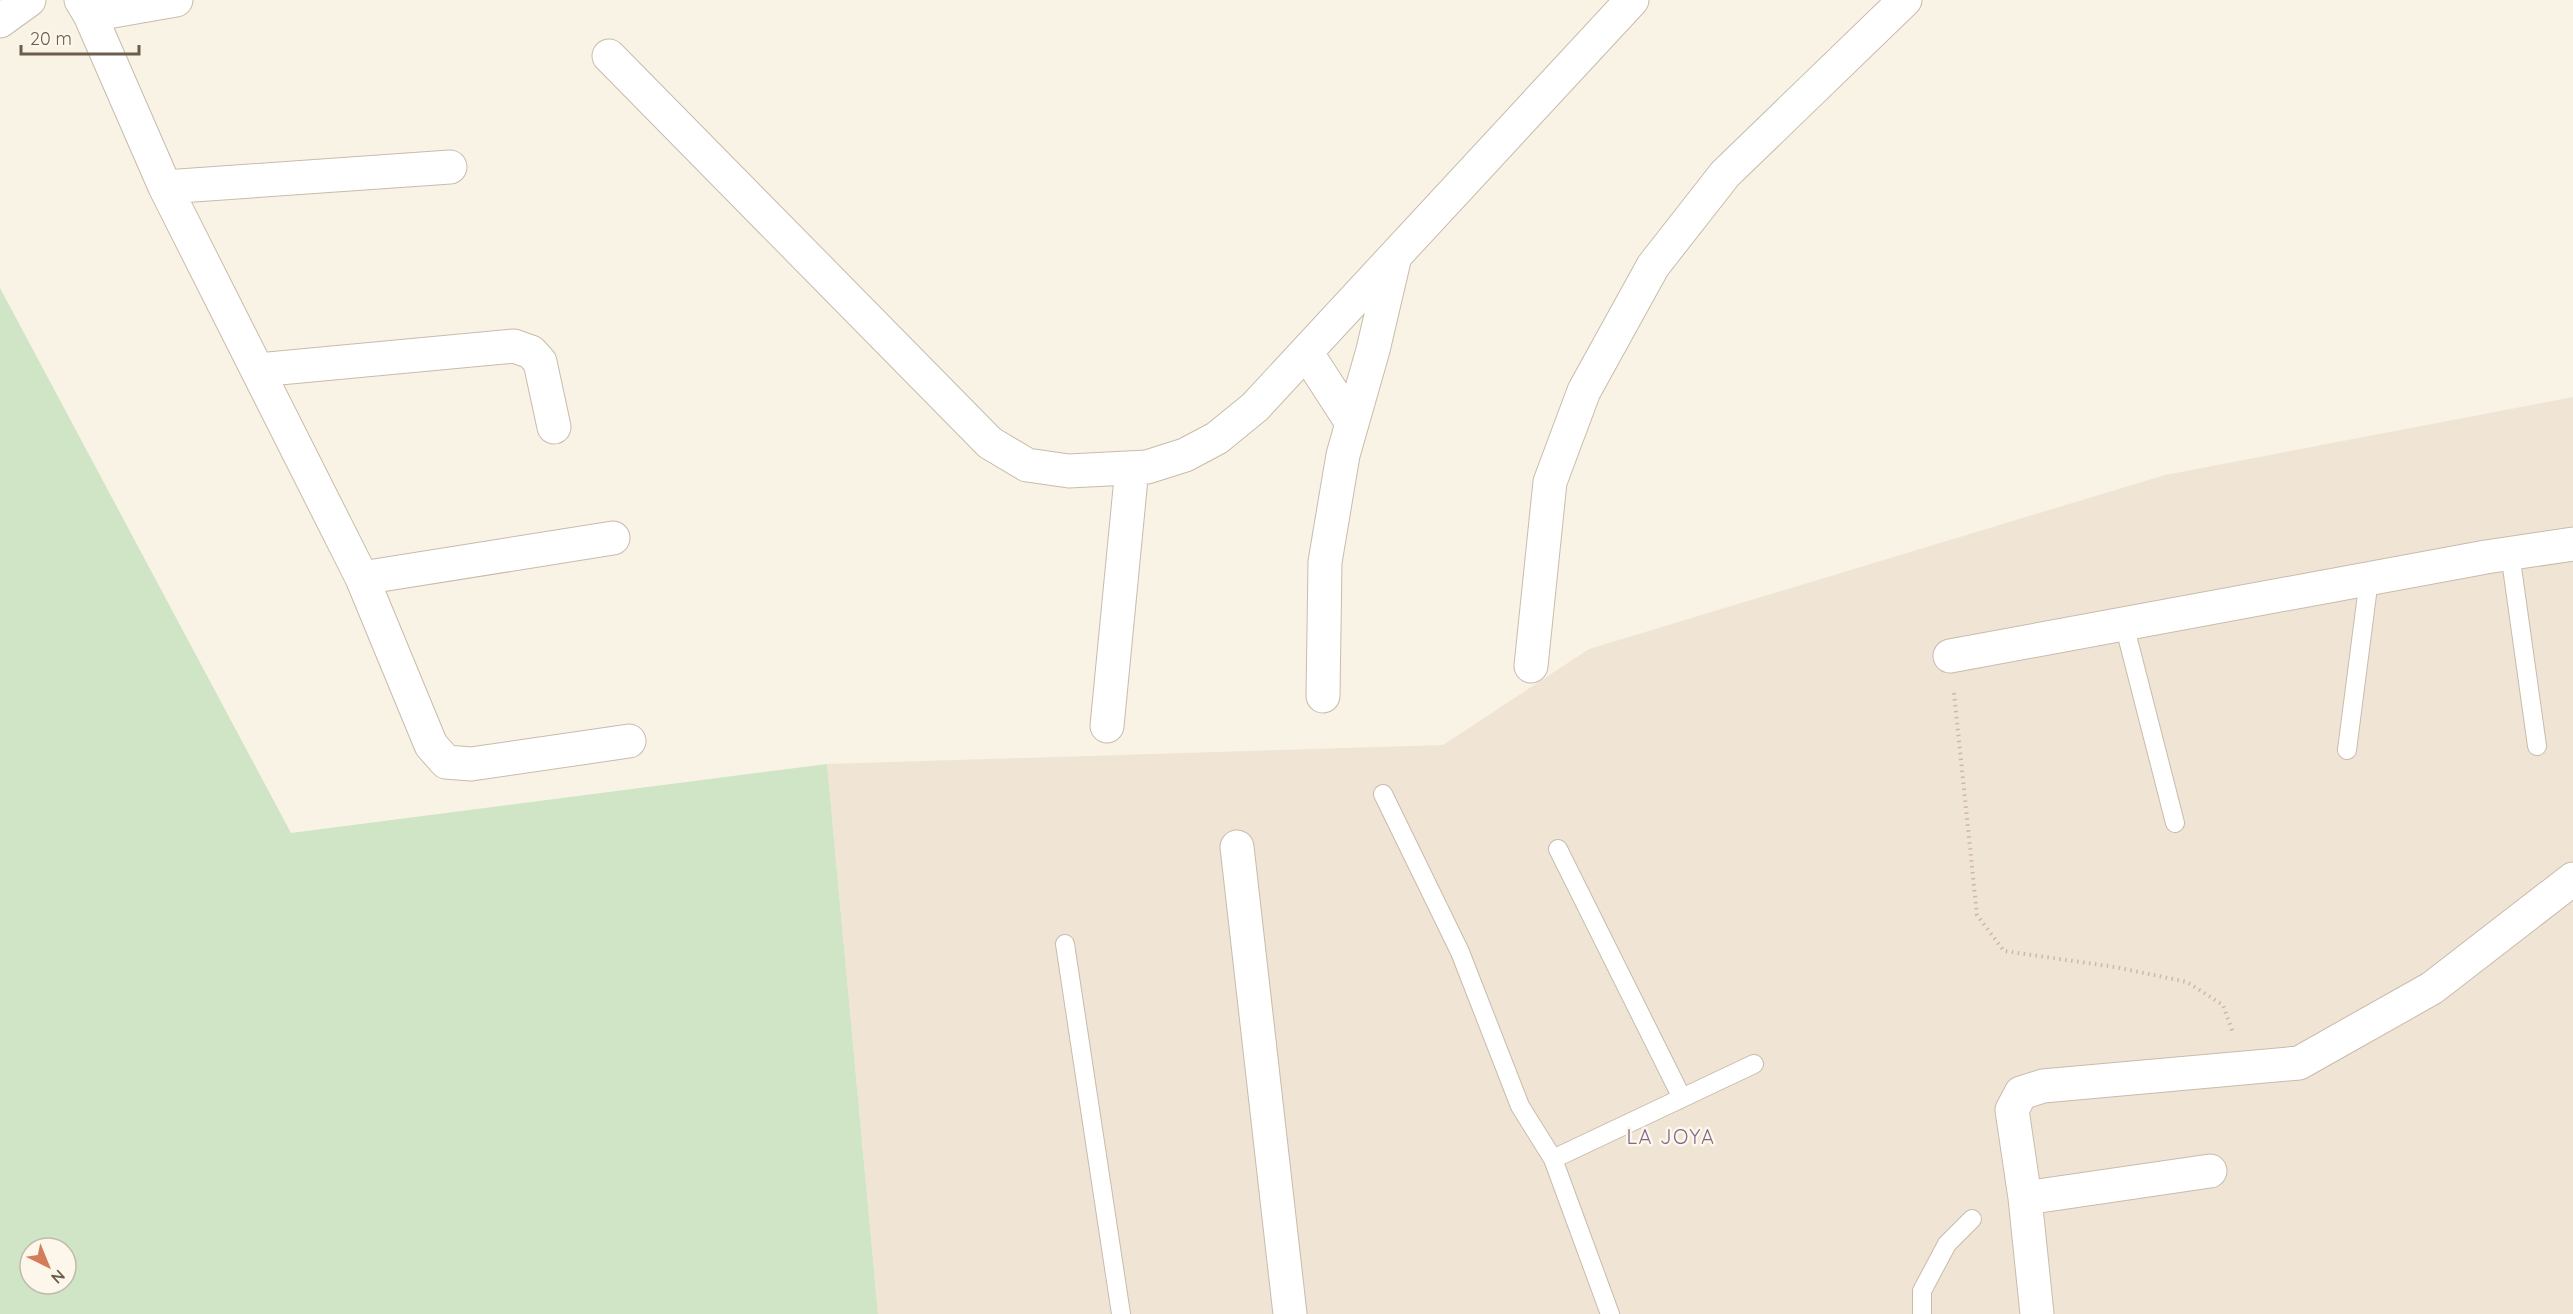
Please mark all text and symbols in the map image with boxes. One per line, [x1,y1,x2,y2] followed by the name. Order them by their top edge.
[21,18,140,56] scale bar
[30,27,72,50] text: 20 m
[1626,1124,1716,1149] district label: LA JOYA
[18,1236,78,1296] north arrow
[47,1266,69,1288] text: N

